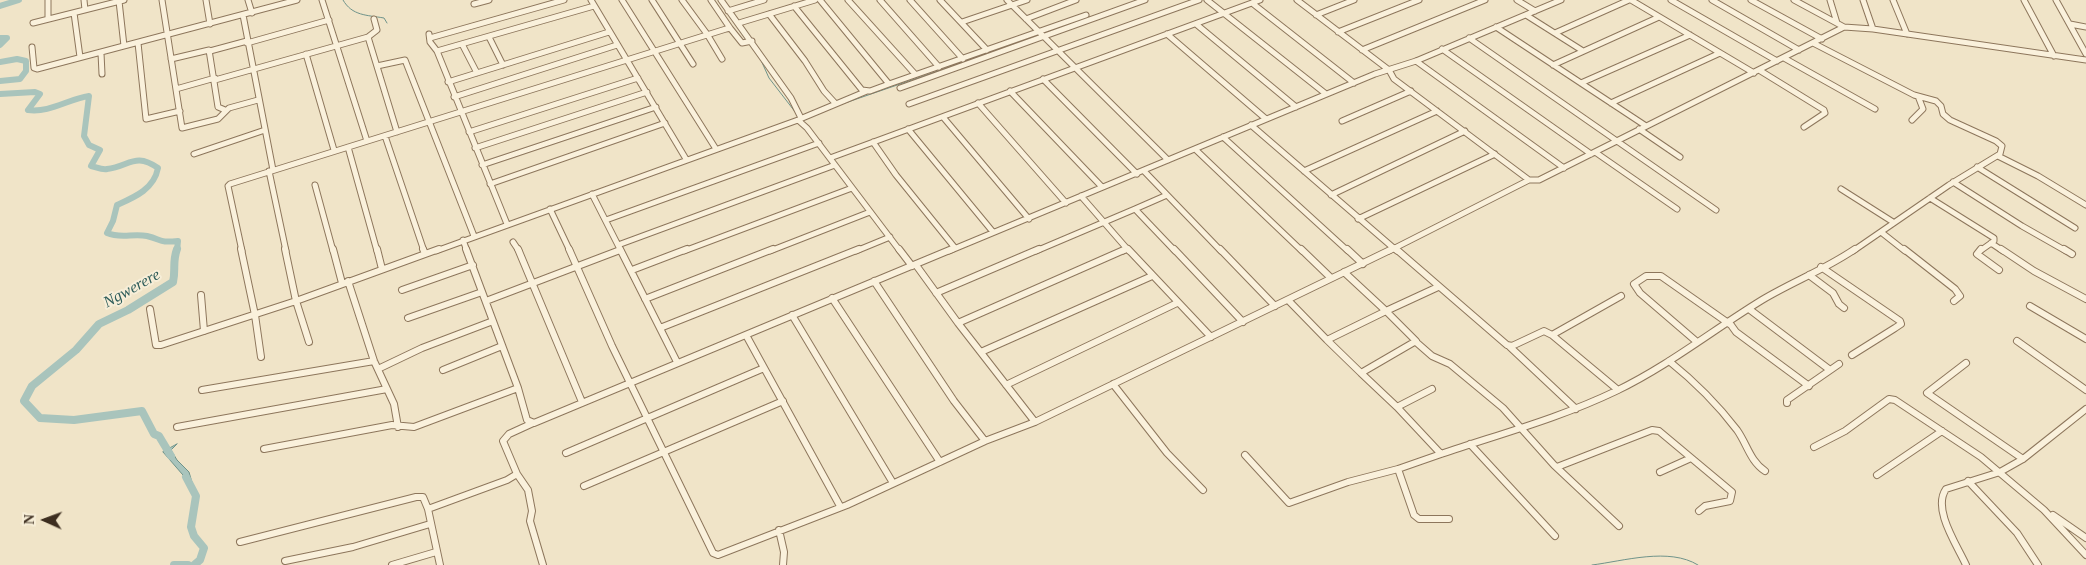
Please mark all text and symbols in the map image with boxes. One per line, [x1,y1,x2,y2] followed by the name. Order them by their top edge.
[100,266,164,312] water label: Ngwerere
[20,495,70,545] north arrow
[22,514,37,525] text: N

